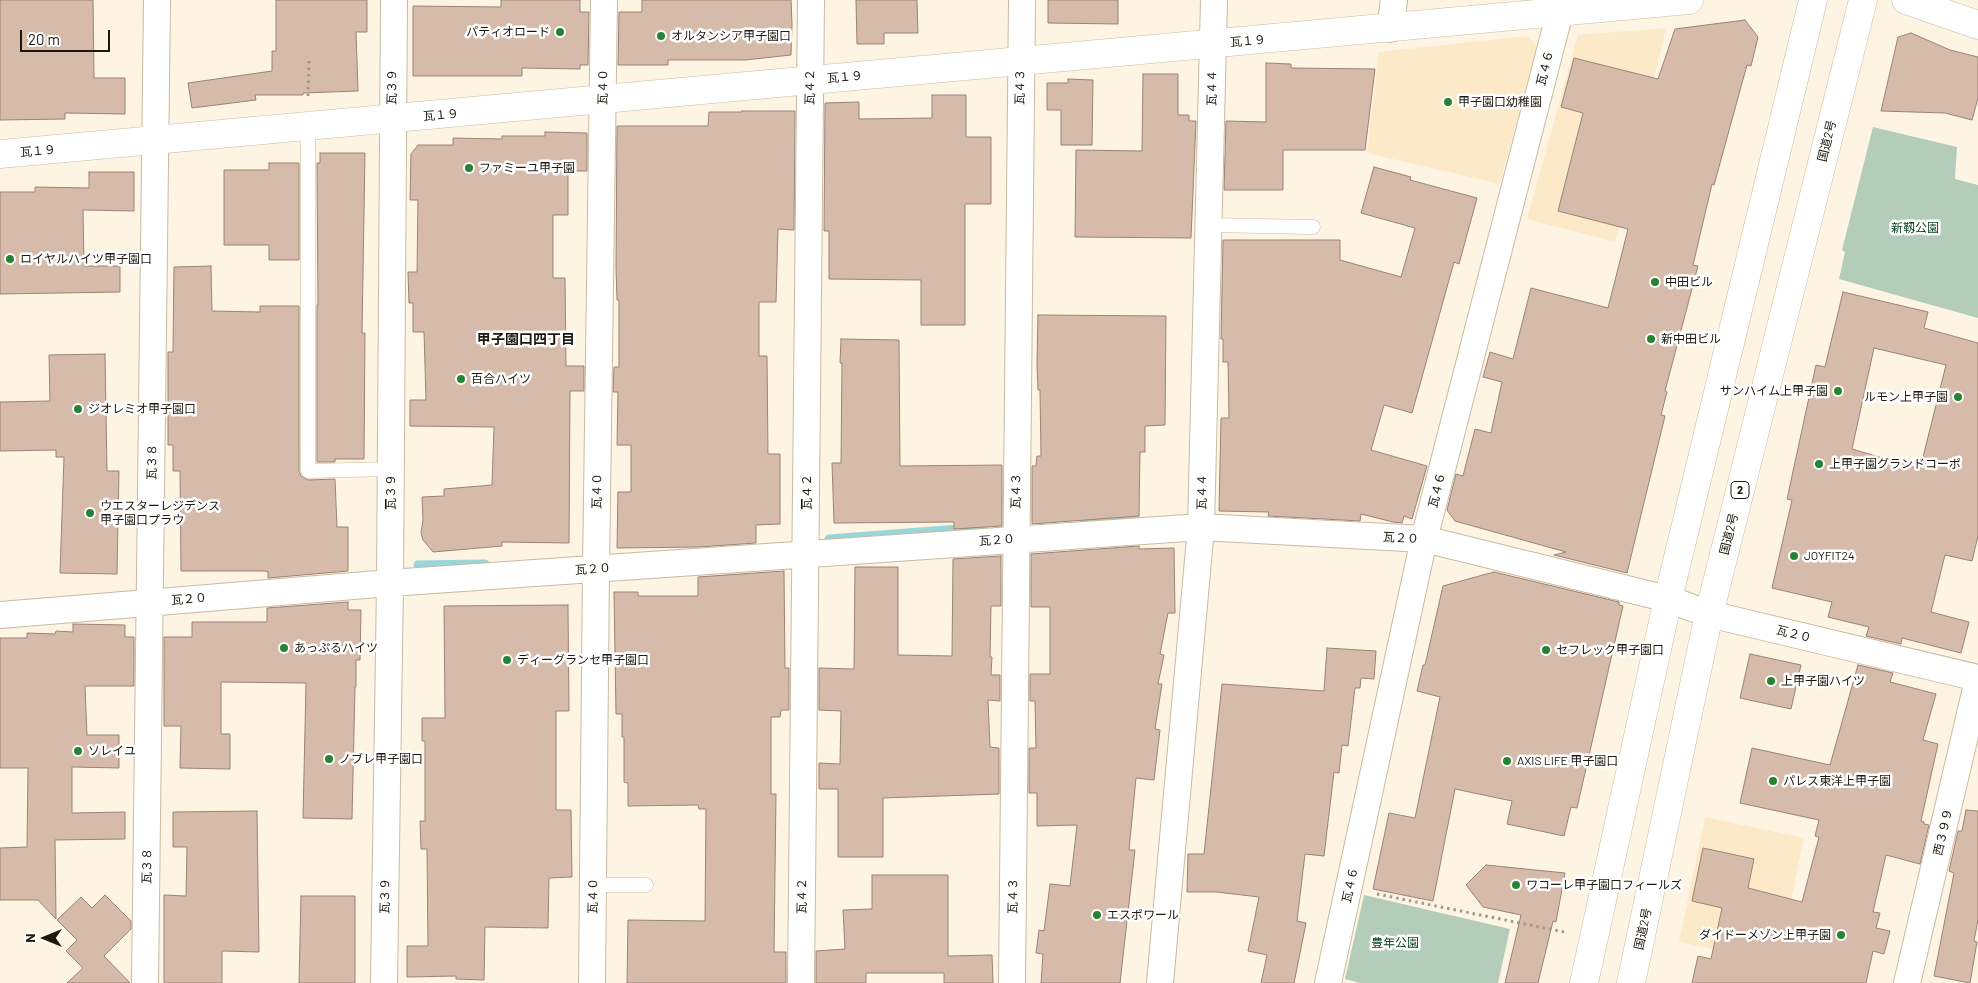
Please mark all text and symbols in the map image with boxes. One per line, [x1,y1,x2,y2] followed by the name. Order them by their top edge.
[22,20,112,52] scale bar
[466,25,550,39] place label: パティオロード
[554,26,566,38] marker: パティオロード
[671,29,791,43] place label: オルタンシア甲子園口
[28,30,60,48] text: 20 m
[655,30,667,42] marker: オルタンシア甲子園口
[1229,32,1267,50] street label: 瓦１９
[1534,49,1556,87] street label: 瓦４６
[826,68,864,86] street label: 瓦１９
[384,69,400,105] street label: 瓦３９
[595,69,611,105] street label: 瓦４０
[802,69,818,105] street label: 瓦４２
[1012,69,1028,105] street label: 瓦４３
[1204,70,1220,106] street label: 瓦４４
[1458,95,1542,109] place label: 甲子園口幼稚園
[1442,96,1454,108] marker: 甲子園口幼稚園
[422,106,460,124] street label: 瓦１９
[1815,119,1839,163] street label: 国道2号
[19,142,57,160] street label: 瓦１９
[479,161,575,175] place label: ファミーユ甲子園
[463,162,475,174] marker: ファミーユ甲子園
[1891,221,1939,235] park label: 新靱公園
[20,252,152,266] place label: ロイヤルハイツ甲子園口
[4,253,16,265] marker: ロイヤルハイツ甲子園口
[1665,275,1713,289] place label: 中田ビル
[1649,276,1661,288] marker: 中田ビル
[477,331,575,347] district label: 甲子園口四丁目
[1661,332,1721,346] place label: 新中田ビル
[1645,333,1657,345] marker: 新中田ビル
[471,372,531,386] place label: 百合ハイツ
[455,373,467,385] marker: 百合ハイツ
[1720,384,1828,398] place label: サンハイム上甲子園
[1832,385,1844,397] marker: サンハイム上甲子園
[1864,390,1948,404] place label: ルモン上甲子園
[1952,391,1964,403] marker: ルモン上甲子園
[88,402,196,416] place label: ジオレミオ甲子園口
[72,403,84,415] marker: ジオレミオ甲子園口
[144,444,160,480] street label: 瓦３８
[1829,457,1961,471] place label: 上甲子園グランドコーポ
[1813,458,1825,470] marker: 上甲子園グランドコーポ
[1426,471,1448,509] street label: 瓦４６
[589,473,605,509] street label: 瓦４０
[1008,473,1024,509] street label: 瓦４３
[384,474,398,510] street label: 瓦３９
[800,474,814,510] street label: 瓦４２
[1194,474,1210,510] street label: 瓦４４
[1731,482,1749,498] road number: 2
[100,499,220,527] place label: ウエスターレジデンス 甲子園口プラウ
[84,507,96,519] marker: ウエスターレジデンス 甲子園口プラウ
[1717,512,1741,556] street label: 国道2号
[1383,530,1419,546] street label: 瓦２０
[979,532,1015,548] street label: 瓦２０
[1804,549,1855,563] place label: JOYFIT24
[1788,550,1800,562] marker: JOYFIT24
[575,561,611,577] street label: 瓦２０
[170,590,208,608] street label: 瓦２０
[1775,623,1813,645] street label: 瓦２０
[294,641,378,655] place label: あっぷるハイツ
[278,642,290,654] marker: あっぷるハイツ
[1556,643,1664,657] place label: セフレック甲子園口
[1540,644,1552,656] marker: セフレック甲子園口
[517,653,649,667] place label: ディーグランセ甲子園口
[501,654,513,666] marker: ディーグランセ甲子園口
[1781,674,1865,688] place label: 上甲子園ハイツ
[1765,675,1777,687] marker: 上甲子園ハイツ
[88,744,136,758] place label: ソレイユ
[72,745,84,757] marker: ソレイユ
[339,752,423,766] place label: ノブレ甲子園口
[323,753,335,765] marker: ノブレ甲子園口
[1517,754,1618,768] place label: AXIS LIFE 甲子園口
[1501,755,1513,767] marker: AXIS LIFE 甲子園口
[1783,774,1891,788] place label: パレス東洋上甲子園
[1767,775,1779,787] marker: パレス東洋上甲子園
[1931,807,1955,857] street label: 西３９９
[139,848,155,884] street label: 瓦３８
[1339,866,1361,904] street label: 瓦４６
[377,878,393,914] street label: 瓦３９
[585,878,601,914] street label: 瓦４０
[794,878,810,914] street label: 瓦４２
[1005,878,1021,914] street label: 瓦４３
[1526,878,1682,892] place label: ワコーレ甲子園口フィールズ
[1510,879,1522,891] marker: ワコーレ甲子園口フィールズ
[1632,907,1654,951] street label: 国道2号
[1107,908,1179,922] place label: エスポワール
[1091,909,1103,921] marker: エスポワール
[20,913,70,963] north arrow
[1699,928,1831,942] place label: ダイドーメゾン上甲子園
[1835,929,1847,941] marker: ダイドーメゾン上甲子園
[21,933,38,943] text: N
[1371,936,1419,950] park label: 豊年公園

